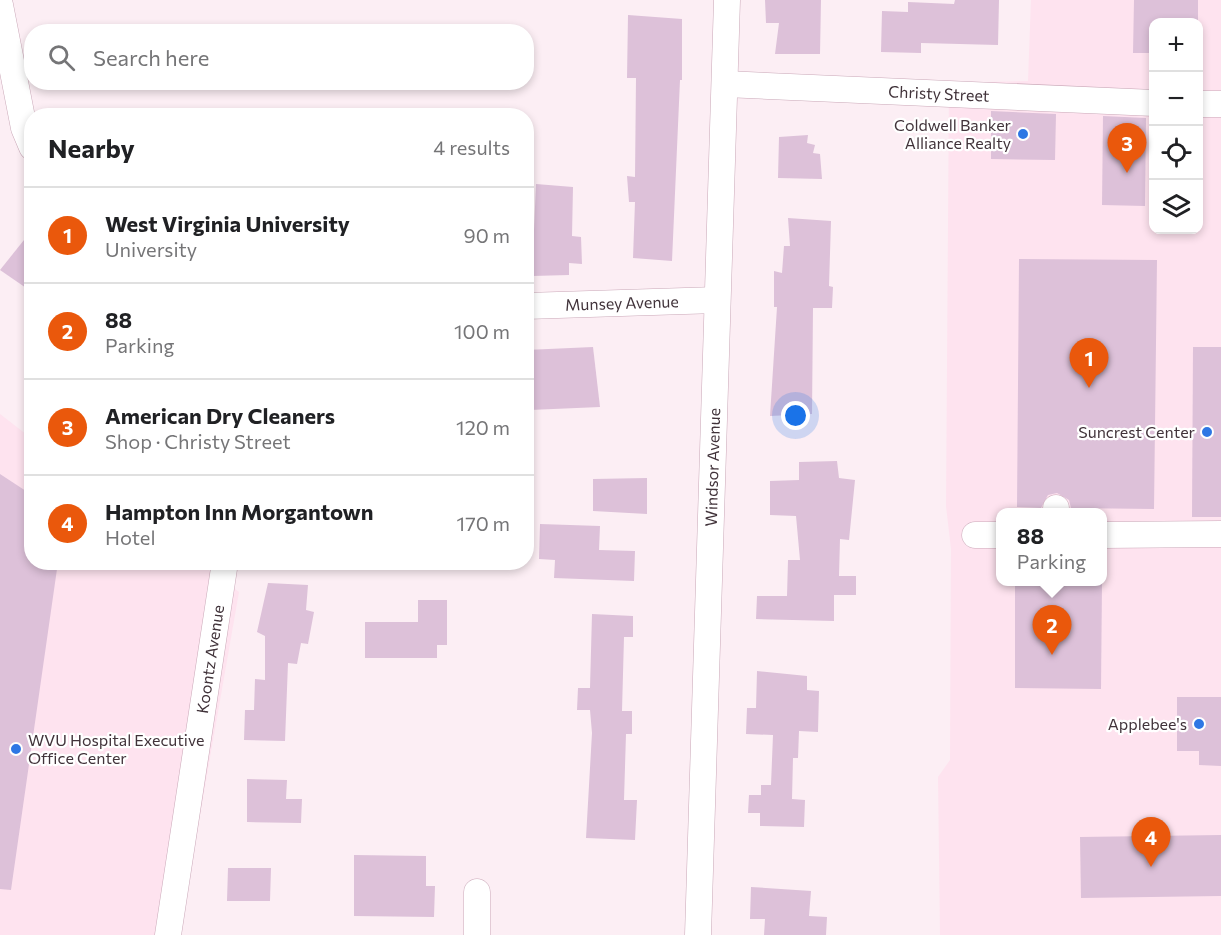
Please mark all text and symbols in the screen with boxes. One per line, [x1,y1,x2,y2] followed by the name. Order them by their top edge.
[1149,18,1203,234] map controls
[1149,18,1203,72] button: +
[24,24,534,90] search box
[45,41,78,74] icon: search
[93,44,209,71] text: Search here
[1149,72,1203,126] button: −
[888,81,990,105] street label: Christy Street
[894,115,1012,152] place label: Coldwell Banker Alliance Realty
[1108,124,1146,173] pin: 3
[1149,126,1203,180] button: locate
[1016,127,1030,141] marker: Coldwell Banker Alliance Realty
[48,132,135,163] text: Nearby
[433,135,510,159] text: 4 results
[1149,180,1203,234] button: layers
[105,210,350,237] text: West Virginia University
[63,223,72,247] text: 1
[464,223,510,247] text: 90 m
[105,237,197,261] text: University
[565,291,679,314] street label: Munsey Avenue
[105,306,132,333] text: 88
[62,319,73,343] text: 2
[454,319,510,343] text: 100 m
[105,333,174,357] text: Parking
[1070,338,1108,388] pin: 1
[781,401,810,430] your location
[105,402,335,429] text: American Dry Cleaners
[701,408,723,527] street label: Windsor Avenue
[62,415,73,439] text: 3
[456,415,510,439] text: 120 m
[1078,422,1196,441] place label: Suncrest Center
[1200,425,1214,439] marker: Suncrest Center
[105,429,291,453] text: Shop · Christy Street
[105,498,374,525] text: Hampton Inn Morgantown
[996,508,1107,586] popup
[61,511,74,535] text: 4
[457,511,510,535] text: 170 m
[1017,522,1044,549] text: 88
[105,525,155,549] text: Hotel
[1017,549,1086,573] text: Parking
[192,604,227,715] street label: Koontz Avenue
[1032,606,1072,655] pin: 2
[1108,714,1187,733] place label: Applebee's
[1192,717,1206,731] marker: Applebee's
[28,730,204,767] place label: WVU Hospital Executive Office Center
[9,742,23,756] marker: WVU Hospital Executive Office Center
[1132,818,1170,867] pin: 4

